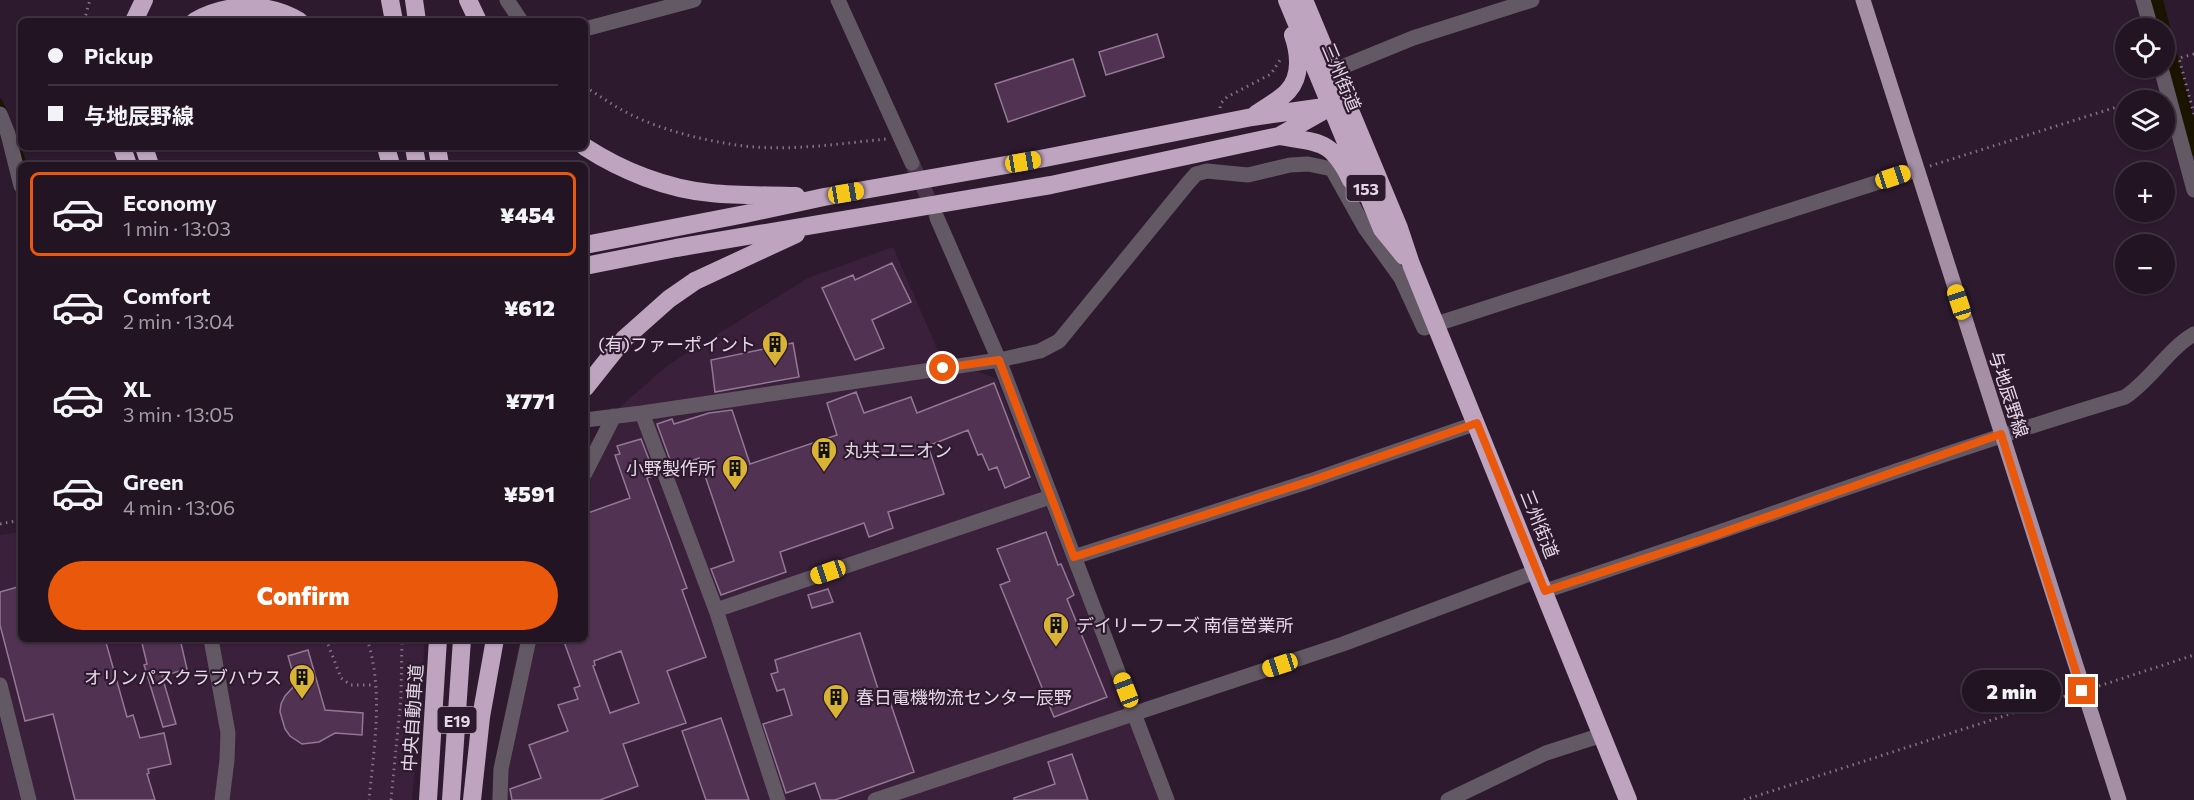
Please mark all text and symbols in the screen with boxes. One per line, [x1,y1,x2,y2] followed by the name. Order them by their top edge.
[2115,18,2175,294] map controls
[2115,18,2175,78] button: locate
[1318,40,1366,114] street label: 三州街道
[84,42,153,69] text: Pickup
[2115,90,2175,150] button: layers
[84,102,194,129] text: 与地辰野線
[1004,150,1042,174] car
[2115,162,2175,222] button: +
[1873,163,1913,191] car
[1346,175,1386,201] road number: 153
[827,181,865,205] car
[51,187,105,241] icon: car
[123,189,217,216] text: Economy
[500,201,555,228] text: ¥454
[123,216,231,240] text: 1 min · 13:03
[2115,234,2175,294] button: −
[51,280,105,334] icon: car
[123,282,211,309] text: Comfort
[1945,282,1973,322] car
[504,294,555,321] text: ¥612
[123,309,234,333] text: 2 min · 13:04
[760,329,790,367] building icon: (有)ファーポイント
[598,333,756,355] place label: (有)ファーポイント
[1985,348,2033,440] street label: 与地辰野線
[929,354,956,381] route start
[51,373,105,427] icon: car
[123,375,151,402] text: XL
[505,387,555,414] text: ¥771
[123,402,234,426] text: 3 min · 13:05
[809,435,839,473] building icon: 丸共ユニオン
[844,439,952,461] place label: 丸共ユニオン
[720,453,750,491] building icon: 小野製作所
[626,457,716,479] place label: 小野製作所
[51,466,105,520] icon: car
[123,468,184,495] text: Green
[503,480,555,507] text: ¥591
[1516,487,1564,561] street label: 三州街道
[123,495,235,519] text: 4 min · 13:06
[808,558,848,586] car
[48,561,558,630] button: Confirm
[1041,610,1071,648] building icon: デイリーフーズ 南信営業所
[1076,614,1293,636] place label: デイリーフーズ 南信営業所
[1260,651,1300,679] car
[287,662,317,700] building icon: オリンパスクラブハウス
[397,663,427,773] street label: 中央自動車道
[84,666,282,688] place label: オリンパスクラブハウス
[1111,670,1141,710] car
[1962,670,2061,712] callout: 2 min
[2068,677,2095,704] route end
[1986,679,2037,703] text: 2 min
[821,682,851,720] building icon: 春日電機物流センター辰野
[856,686,1072,708] place label: 春日電機物流センター辰野
[438,707,476,733] road number: E19

